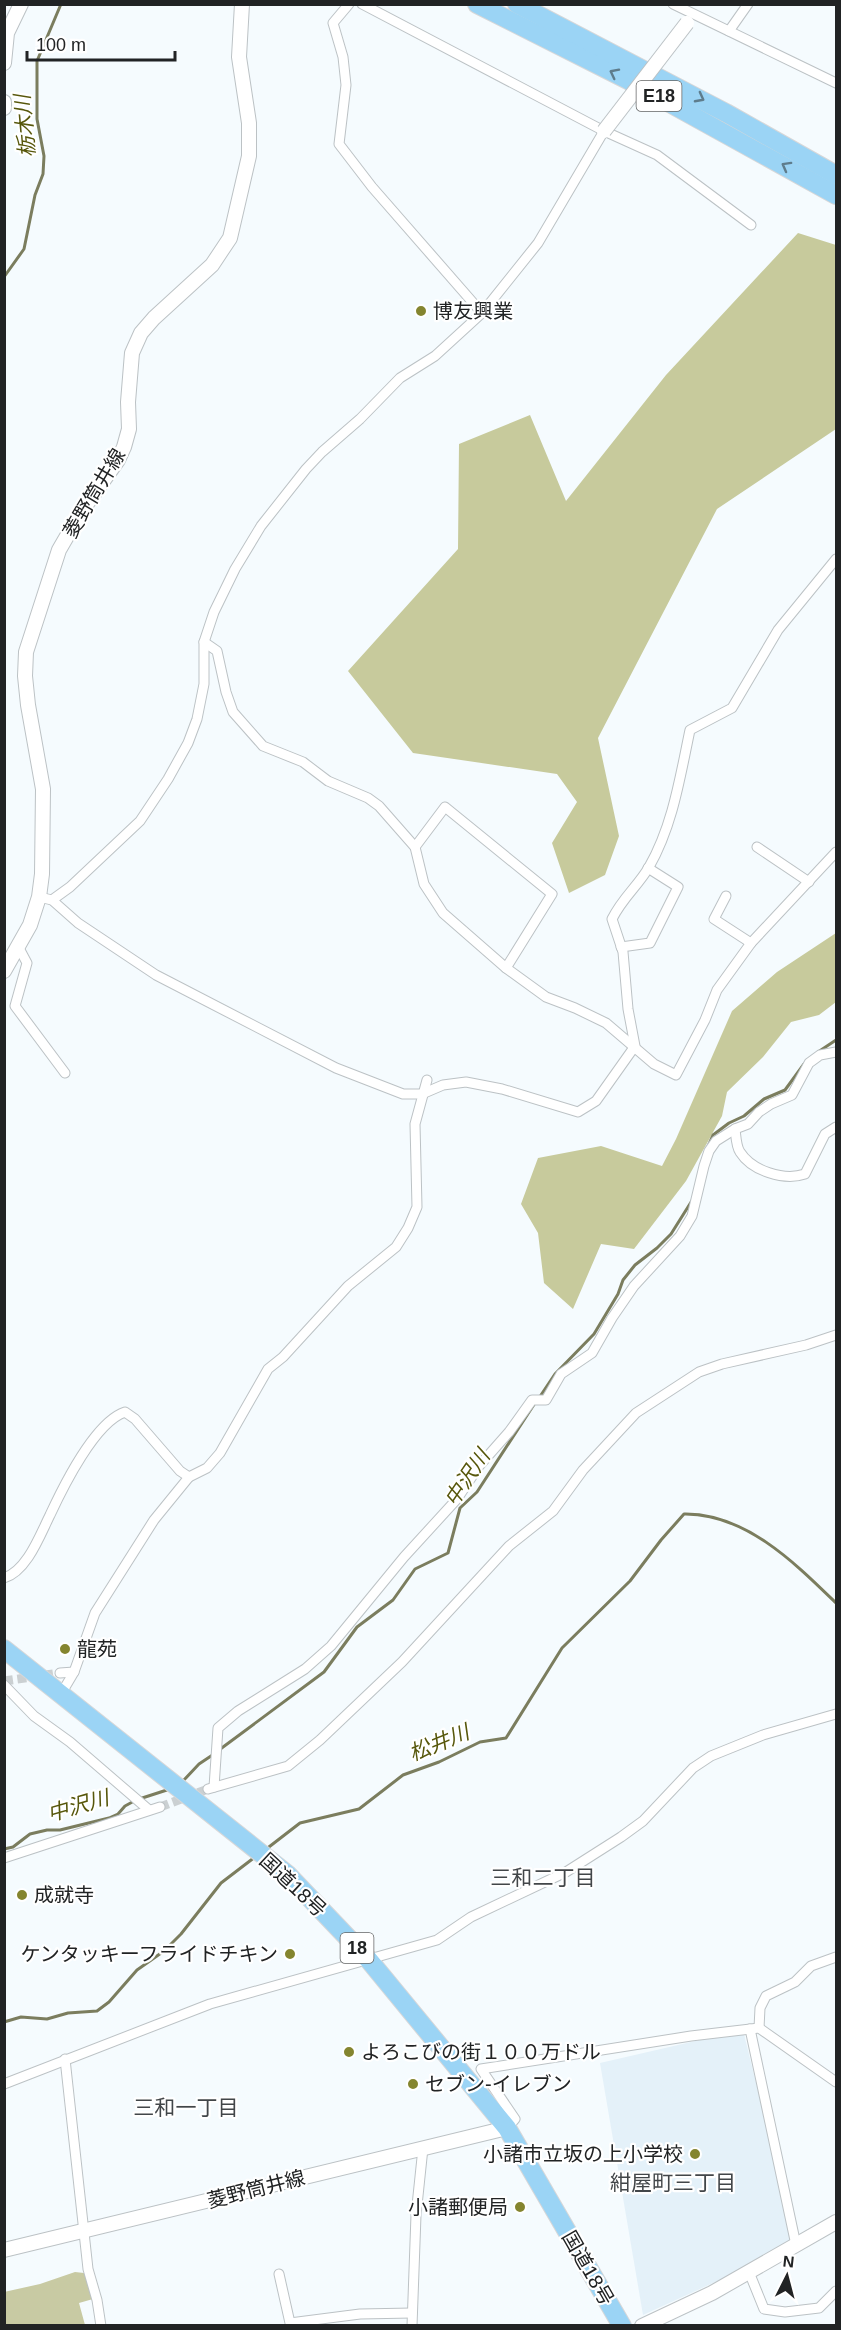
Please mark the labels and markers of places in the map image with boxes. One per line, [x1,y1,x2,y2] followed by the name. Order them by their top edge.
[433,300,513,322] place label: 博友興業
[414,304,428,318] marker: 博友興業
[77,1638,117,1660] place label: 龍苑
[58,1642,72,1656] marker: 龍苑
[34,1884,94,1906] place label: 成就寺
[15,1888,29,1902] marker: 成就寺
[20,1943,278,1965] place label: ケンタッキーフライドチキン
[283,1947,297,1961] marker: ケンタッキーフライドチキン
[361,2041,601,2063] place label: よろこびの街１００万ドル
[342,2045,356,2059] marker: よろこびの街１００万ドル
[425,2073,572,2095] place label: セブン-イレブン
[406,2077,420,2091] marker: セブン-イレブン
[483,2143,683,2165] place label: 小諸市立坂の上小学校
[688,2147,702,2161] marker: 小諸市立坂の上小学校
[408,2196,508,2218] place label: 小諸郵便局
[513,2200,527,2214] marker: 小諸郵便局

